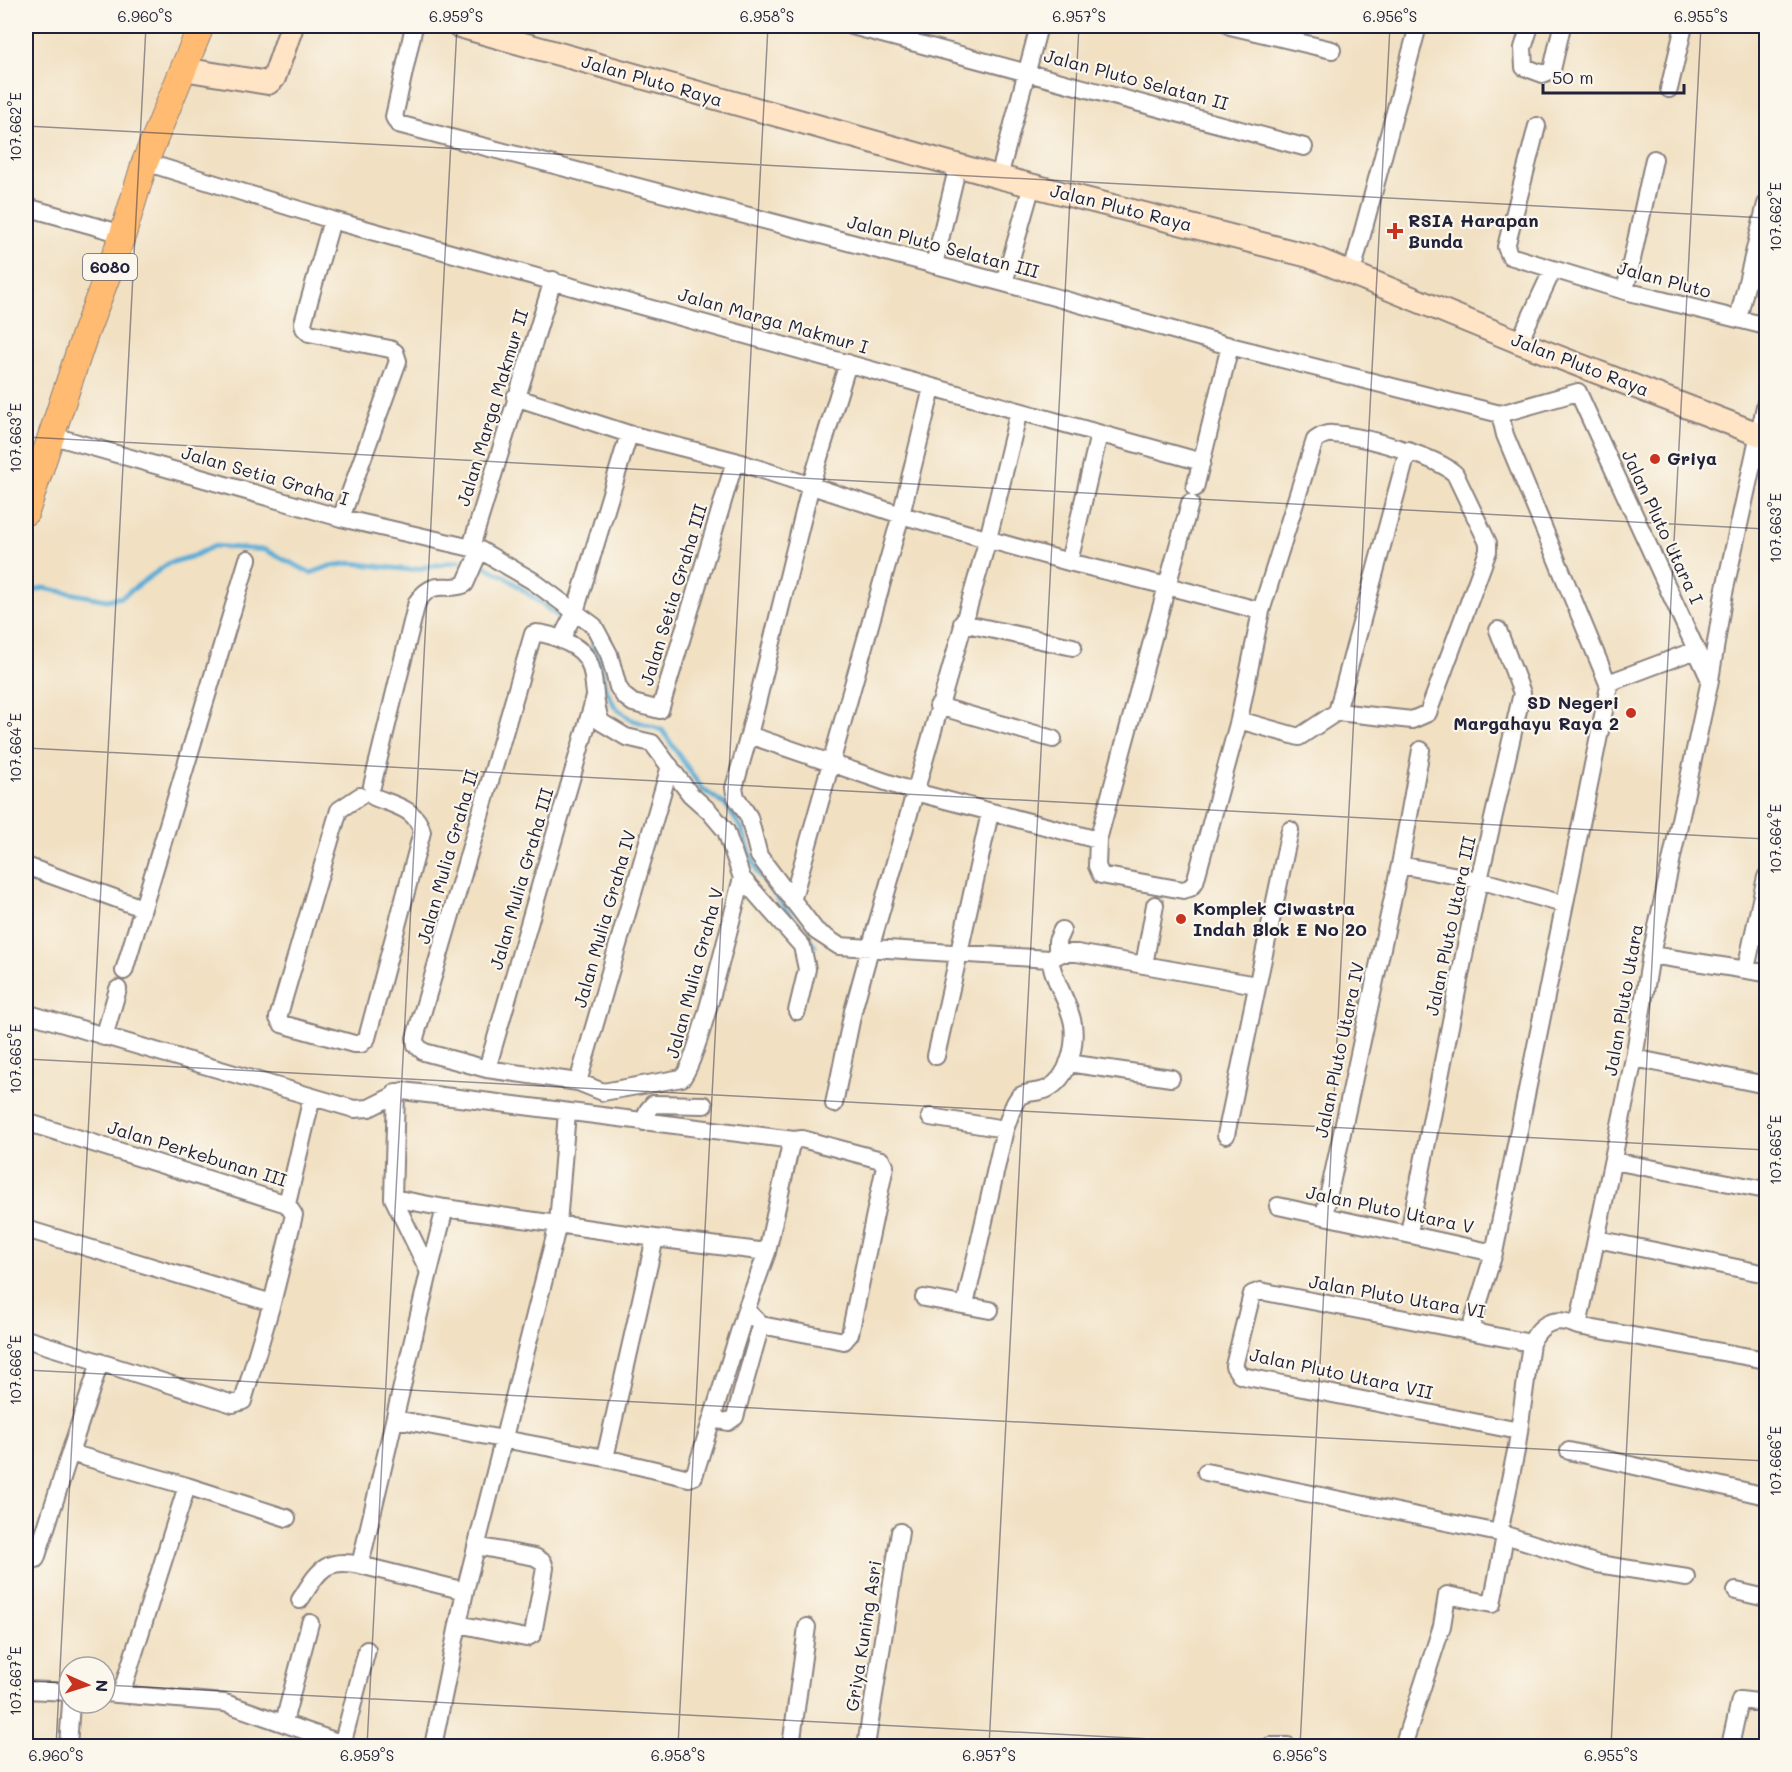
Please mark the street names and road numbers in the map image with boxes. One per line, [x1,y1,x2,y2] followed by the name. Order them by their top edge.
[1041,43,1231,115] street label: Jalan Pluto Selatan II
[579,48,726,112] street label: Jalan Pluto Raya
[1048,178,1195,236] street label: Jalan Pluto Raya
[845,209,1042,283] street label: Jalan Pluto Selatan III
[83,254,137,280] road number: 6080
[1615,255,1714,303] street label: Jalan Pluto
[675,281,871,359] street label: Jalan Marga Makmur I
[451,306,533,509] street label: Jalan Marga Makmur II
[1508,327,1653,401] street label: Jalan Pluto Raya
[179,440,352,510] street label: Jalan Setia Graha I
[1617,446,1709,608] street label: Jalan Pluto Utara I
[634,501,712,688] street label: Jalan Setia Graha III
[411,767,483,947] street label: Jalan Mulia Graha II
[484,785,559,972] street label: Jalan Mulia Graha III
[567,827,641,1010] street label: Jalan Mulia Graha IV
[1419,834,1481,1018] street label: Jalan Pluto Utara III
[660,885,728,1061] street label: Jalan Mulia Graha V
[1598,922,1648,1078] street label: Jalan Pluto Utara
[1309,960,1369,1140] street label: Jalan Pluto Utara IV
[105,1114,290,1192] street label: Jalan Perkebunan III
[1304,1180,1476,1239] street label: Jalan Pluto Utara V
[1307,1269,1487,1323] street label: Jalan Pluto Utara VI
[1247,1342,1435,1404] street label: Jalan Pluto Utara VII
[839,1559,887,1713] street label: Griya Kuning Asri

